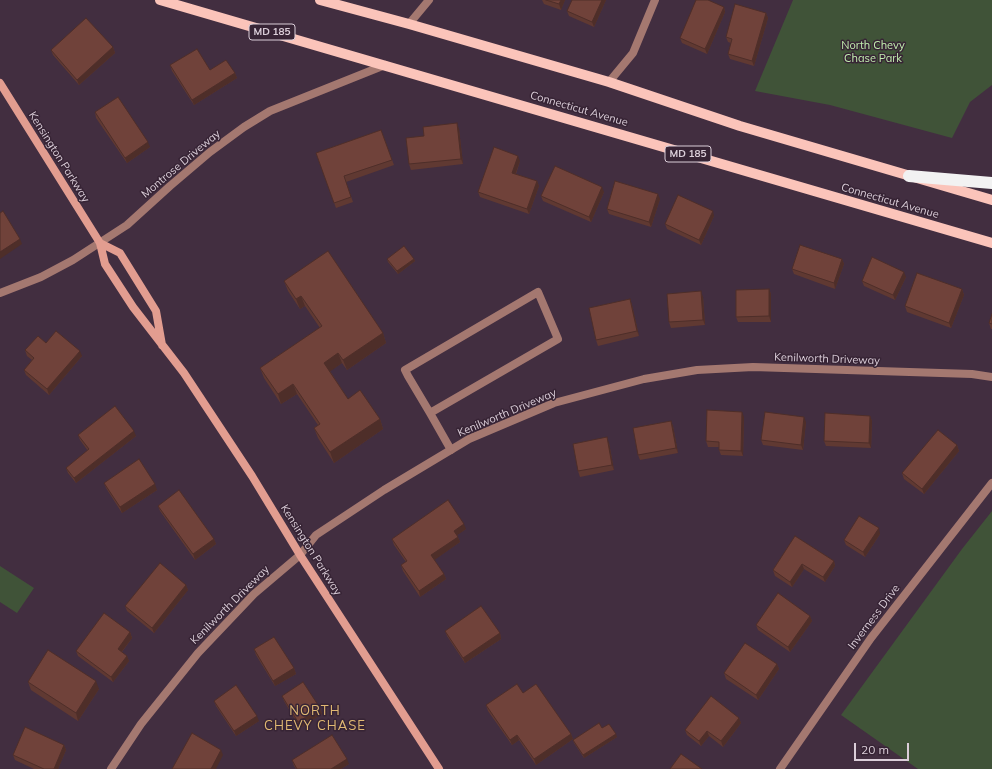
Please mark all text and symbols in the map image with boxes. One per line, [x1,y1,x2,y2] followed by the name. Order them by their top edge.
[249,24,295,40] road number: MD 185
[841,39,905,65] park label: North Chevy Chase Park
[529,89,629,129] street label: Connecticut Avenue
[26,109,92,205] street label: Kensington Parkway
[139,127,223,201] street label: Montrose Driveway
[665,146,711,162] road number: MD 185
[840,181,940,221] street label: Connecticut Avenue
[774,351,880,367] street label: Kenilworth Driveway
[456,386,558,440] street label: Kenilworth Driveway
[278,502,344,598] street label: Kensington Parkway
[188,563,272,647] street label: Kenilworth Driveway
[845,582,903,652] street label: Inverness Drive
[264,703,366,734] district label: NORTH CHEVY CHASE
[856,735,911,761] scale bar
[861,742,889,757] text: 20 m

